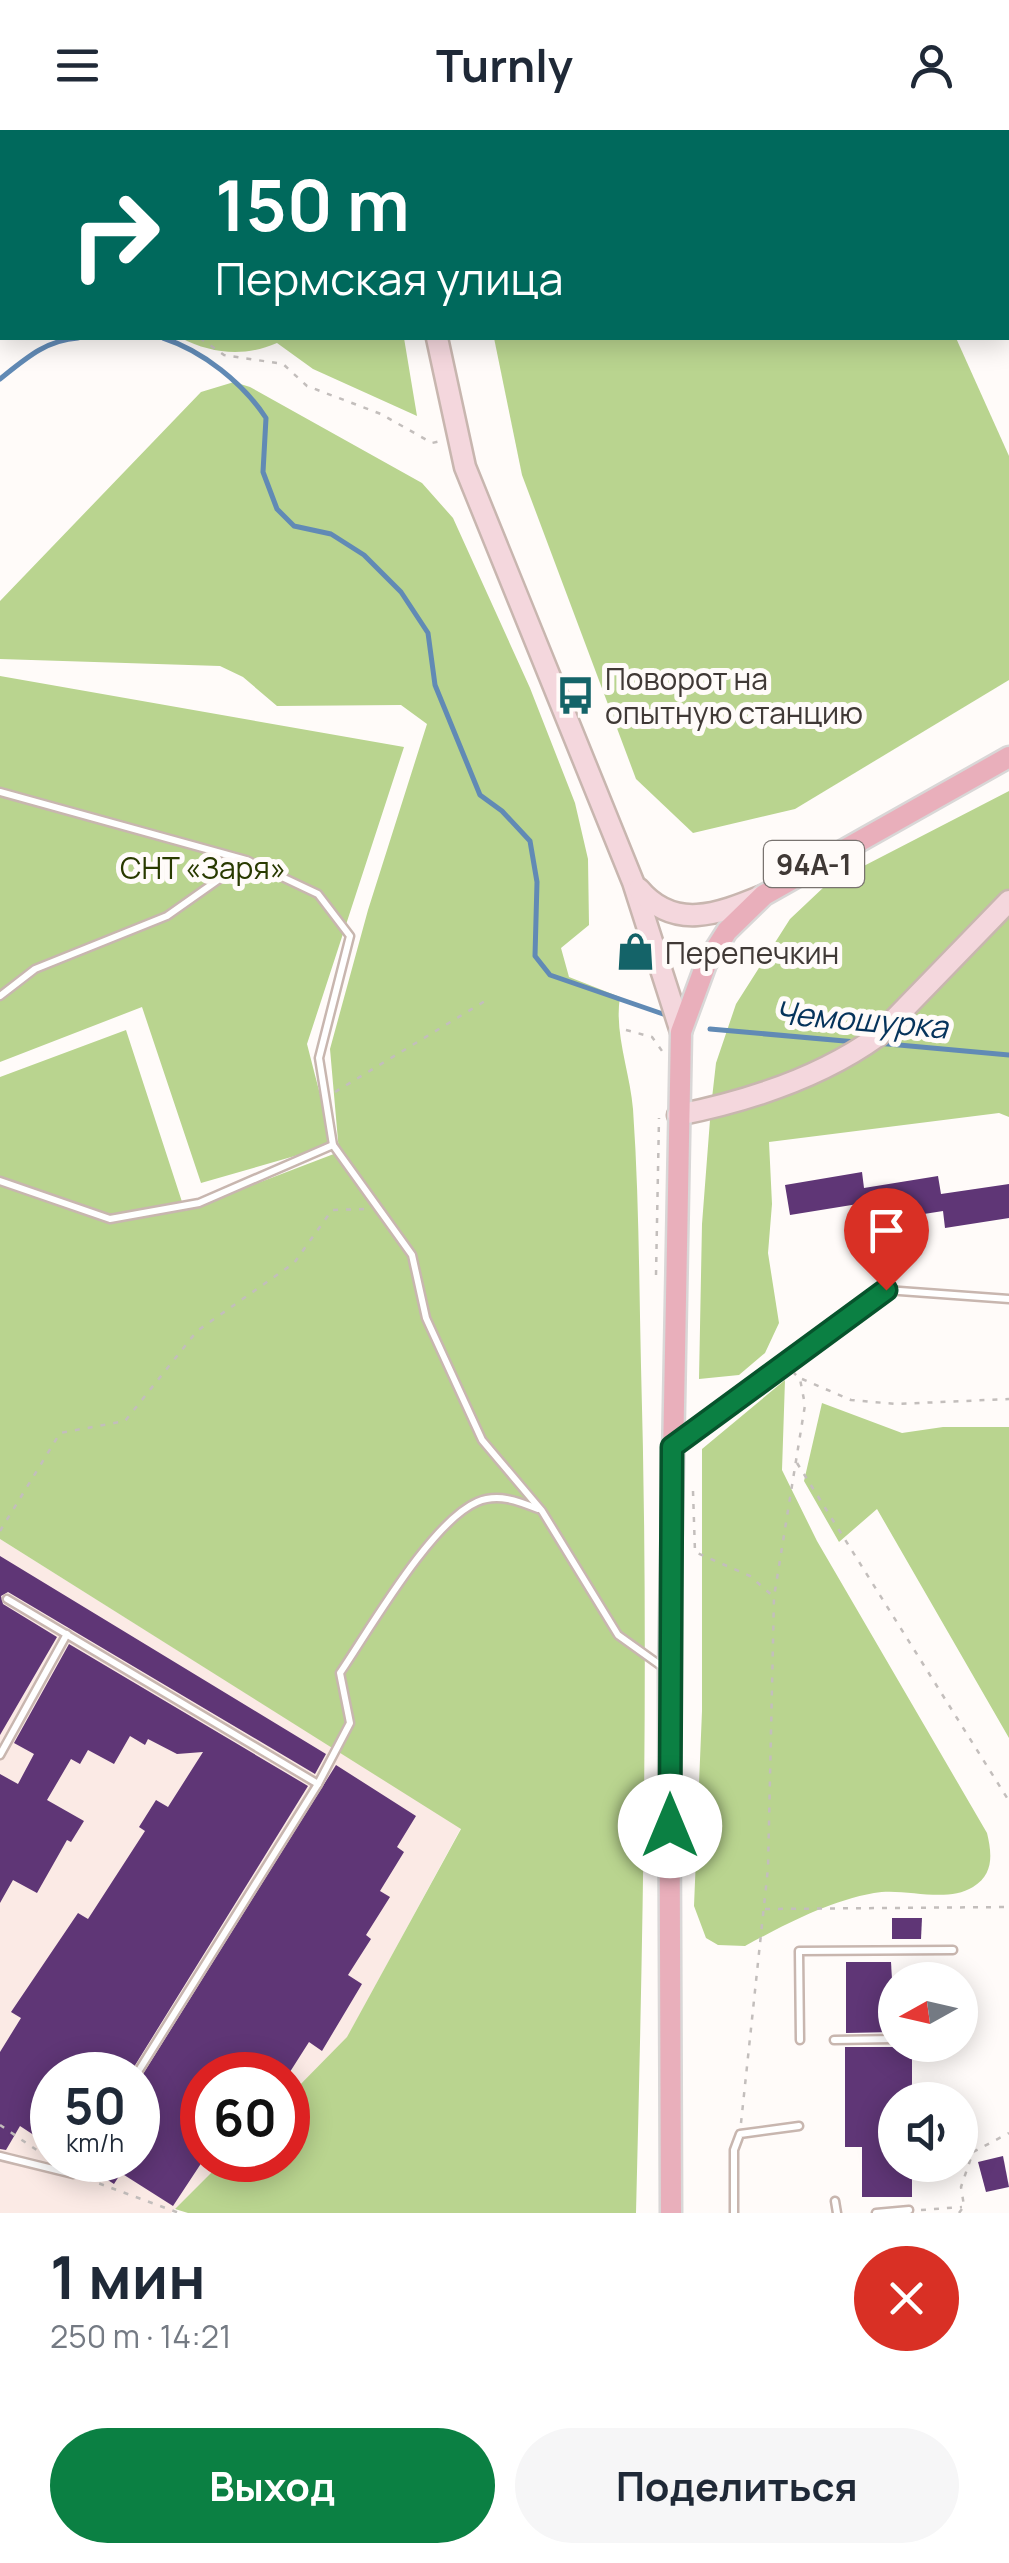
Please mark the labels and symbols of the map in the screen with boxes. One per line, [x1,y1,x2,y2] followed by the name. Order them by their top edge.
[605,658,863,733] place label: Поворот на опытную станцию
[554,674,596,716] bus stop icon: Поворот на опытную станцию
[764,841,864,887] road number: 94А-1
[120,847,286,888] park label: СНТ «Заря»
[614,931,656,973] shop icon: Перепечкин
[665,932,839,973] place label: Перепечкин
[773,990,952,1049] water label: Чемошурка
[844,1188,929,1291] pin
[618,1774,722,1878] position arrow
[878,1962,978,2062] north arrow
[180,2052,310,2182] speed limit sign: 60

